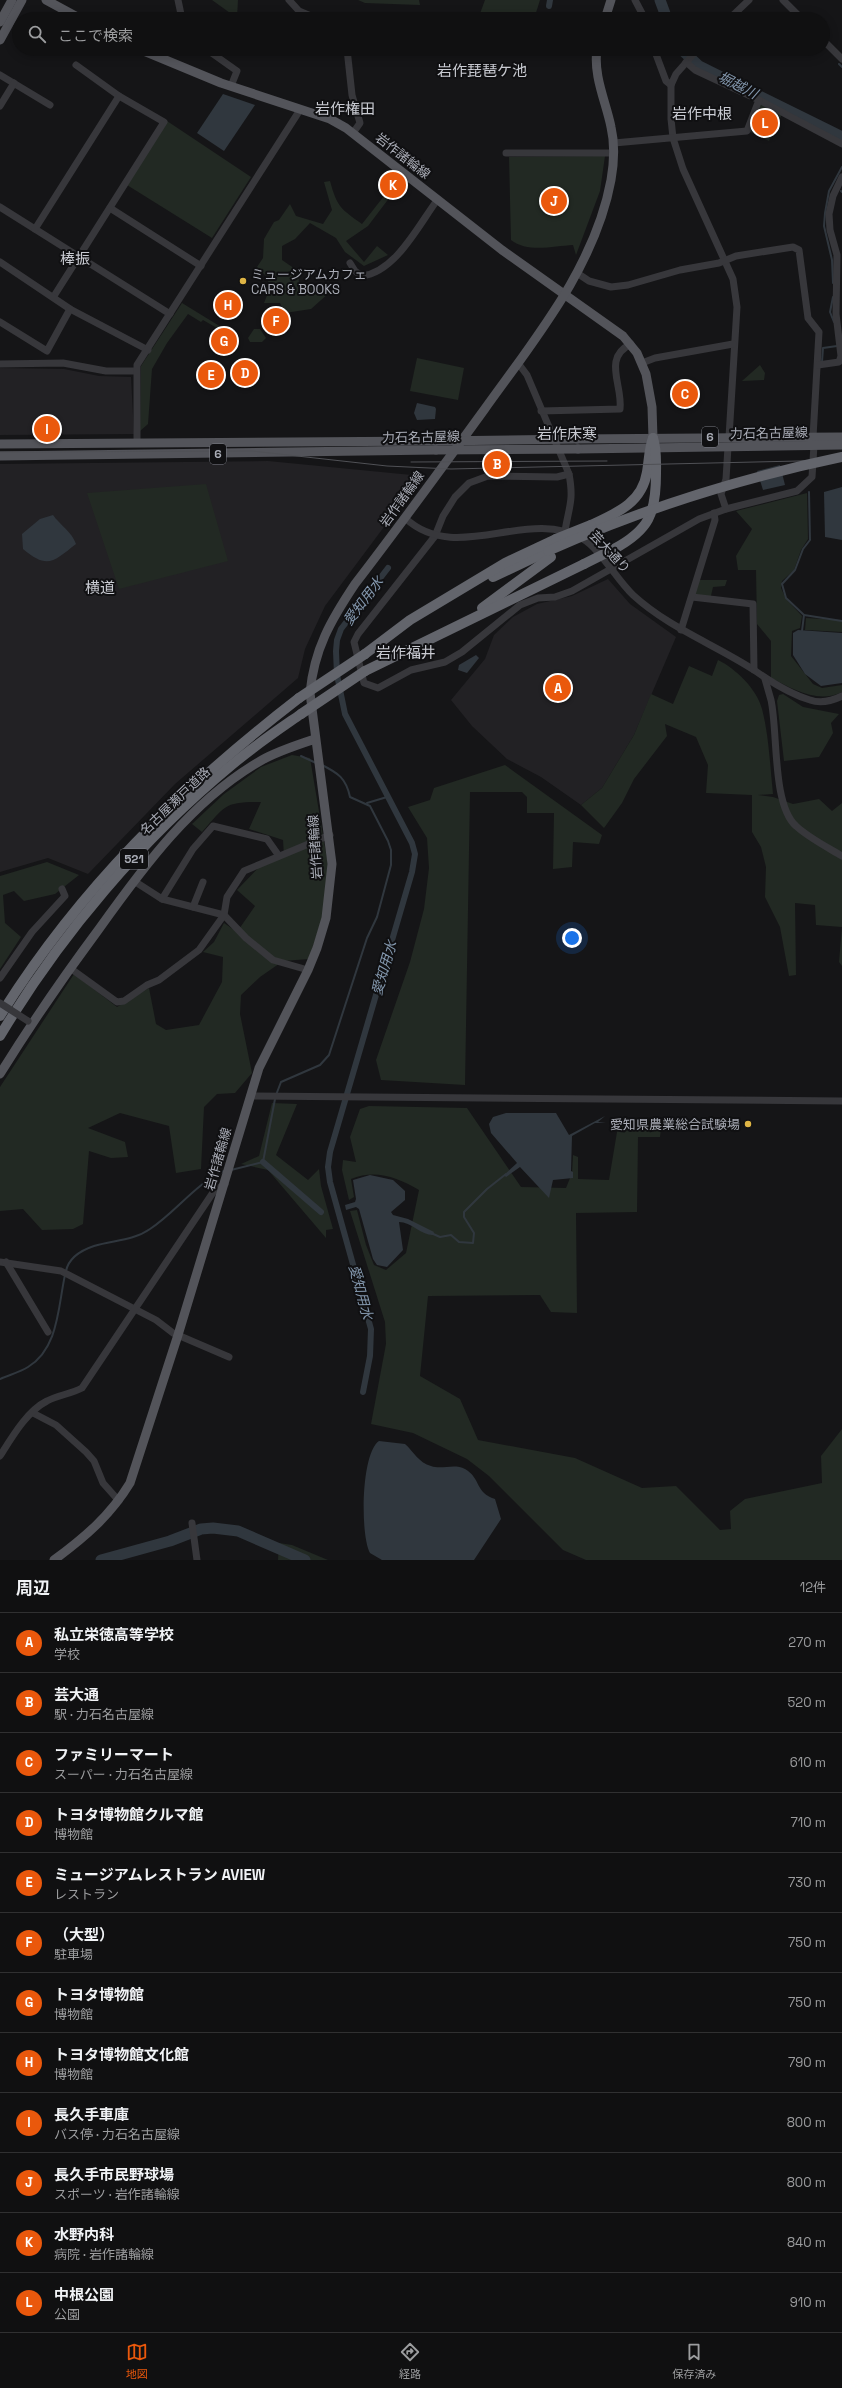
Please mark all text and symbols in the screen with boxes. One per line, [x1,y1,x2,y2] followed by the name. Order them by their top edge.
[12,12,830,56] search box
[26,23,48,45] icon: search
[58,26,133,45] text: ここで検索
[437,61,527,80] district label: 岩作琵琶ケ池
[715,67,763,103] water label: 堀越川
[315,99,375,118] district label: 岩作権田
[672,104,732,123] district label: 岩作中根
[752,108,778,138] pin: L
[372,129,434,183] street label: 岩作諸輪線
[380,170,406,200] pin: K
[541,186,567,216] pin: J
[60,249,90,268] district label: 棒振
[251,266,367,298] place label: ミュージアムカフェ CARS & BOOKS
[238,276,248,286] marker: ミュージアムカフェ CARS & BOOKS
[215,290,241,320] pin: H
[263,306,289,336] pin: F
[211,326,237,356] pin: G
[232,358,258,388] pin: D
[198,360,224,390] pin: E
[672,379,698,409] pin: C
[34,414,60,444] pin: I
[537,424,597,443] district label: 岩作床寒
[730,424,808,442] street label: 力石名古屋線
[702,427,718,447] road number: 6
[382,428,460,446] street label: 力石名古屋線
[210,444,226,464] road number: 6
[484,449,510,479] pin: B
[376,468,428,530] street label: 岩作諸輪線
[586,527,634,577] street label: 芸大通り
[339,572,388,629] water label: 愛知用水
[85,578,115,597] district label: 横道
[376,643,436,662] district label: 岩作福井
[545,673,571,703] pin: A
[136,763,214,839] street label: 名古屋瀬戸道路
[304,814,326,880] street label: 岩作諸輪線
[120,849,148,869] road number: 521
[562,928,582,948] your location
[368,937,401,997] water label: 愛知用水
[610,1116,740,1133] place label: 愛知県農業総合試験場
[743,1119,753,1129] marker: 愛知県農業総合試験場
[201,1125,235,1193] street label: 岩作諸輪線
[345,1263,377,1323] water label: 愛知用水
[16,1577,50,1599] text: 周辺
[800,1579,826,1596] text: 12件
[54,1625,174,1644] text: 私立栄徳高等学校
[25,1634,33,1651] text: A
[788,1634,826,1651] text: 270 m
[54,1646,80,1663] text: 学校
[54,1685,99,1704] text: 芸大通
[25,1694,33,1711] text: B
[788,1694,826,1711] text: 520 m
[54,1706,154,1723] text: 駅 · 力石名古屋線
[54,1745,174,1764] text: ファミリーマート
[25,1754,33,1771] text: C
[790,1754,826,1771] text: 610 m
[54,1766,193,1783] text: スーパー · 力石名古屋線
[54,1805,204,1824] text: トヨタ博物館クルマ館
[25,1814,33,1831] text: D
[791,1814,826,1831] text: 710 m
[54,1826,93,1843] text: 博物館
[54,1865,265,1884] text: ミュージアムレストラン AVIEW
[25,1874,33,1891] text: E
[788,1874,826,1891] text: 730 m
[54,1886,119,1903] text: レストラン
[54,1925,114,1944] text: （大型）
[26,1934,32,1951] text: F
[788,1934,826,1951] text: 750 m
[54,1946,93,1963] text: 駐車場
[54,1985,144,2004] text: トヨタ博物館
[25,1994,33,2011] text: G
[788,1994,826,2011] text: 750 m
[54,2006,93,2023] text: 博物館
[54,2045,189,2064] text: トヨタ博物館文化館
[25,2054,33,2071] text: H
[788,2054,826,2071] text: 790 m
[54,2066,93,2083] text: 博物館
[54,2105,129,2124] text: 長久手車庫
[27,2114,31,2131] text: I
[787,2114,826,2131] text: 800 m
[54,2126,180,2143] text: バス停 · 力石名古屋線
[54,2165,174,2184] text: 長久手市民野球場
[25,2174,33,2191] text: J
[787,2174,826,2191] text: 800 m
[54,2186,180,2203] text: スポーツ · 岩作諸輪線
[54,2225,114,2244] text: 水野内科
[25,2234,33,2251] text: K
[787,2234,826,2251] text: 840 m
[54,2246,154,2263] text: 病院 · 岩作諸輪線
[54,2285,114,2304] text: 中根公園
[25,2294,33,2311] text: L
[790,2294,826,2311] text: 910 m
[54,2306,80,2323] text: 公園
[126,2341,148,2381] tab: 地図
[399,2341,421,2381] tab: 経路
[672,2341,716,2381] tab: 保存済み

